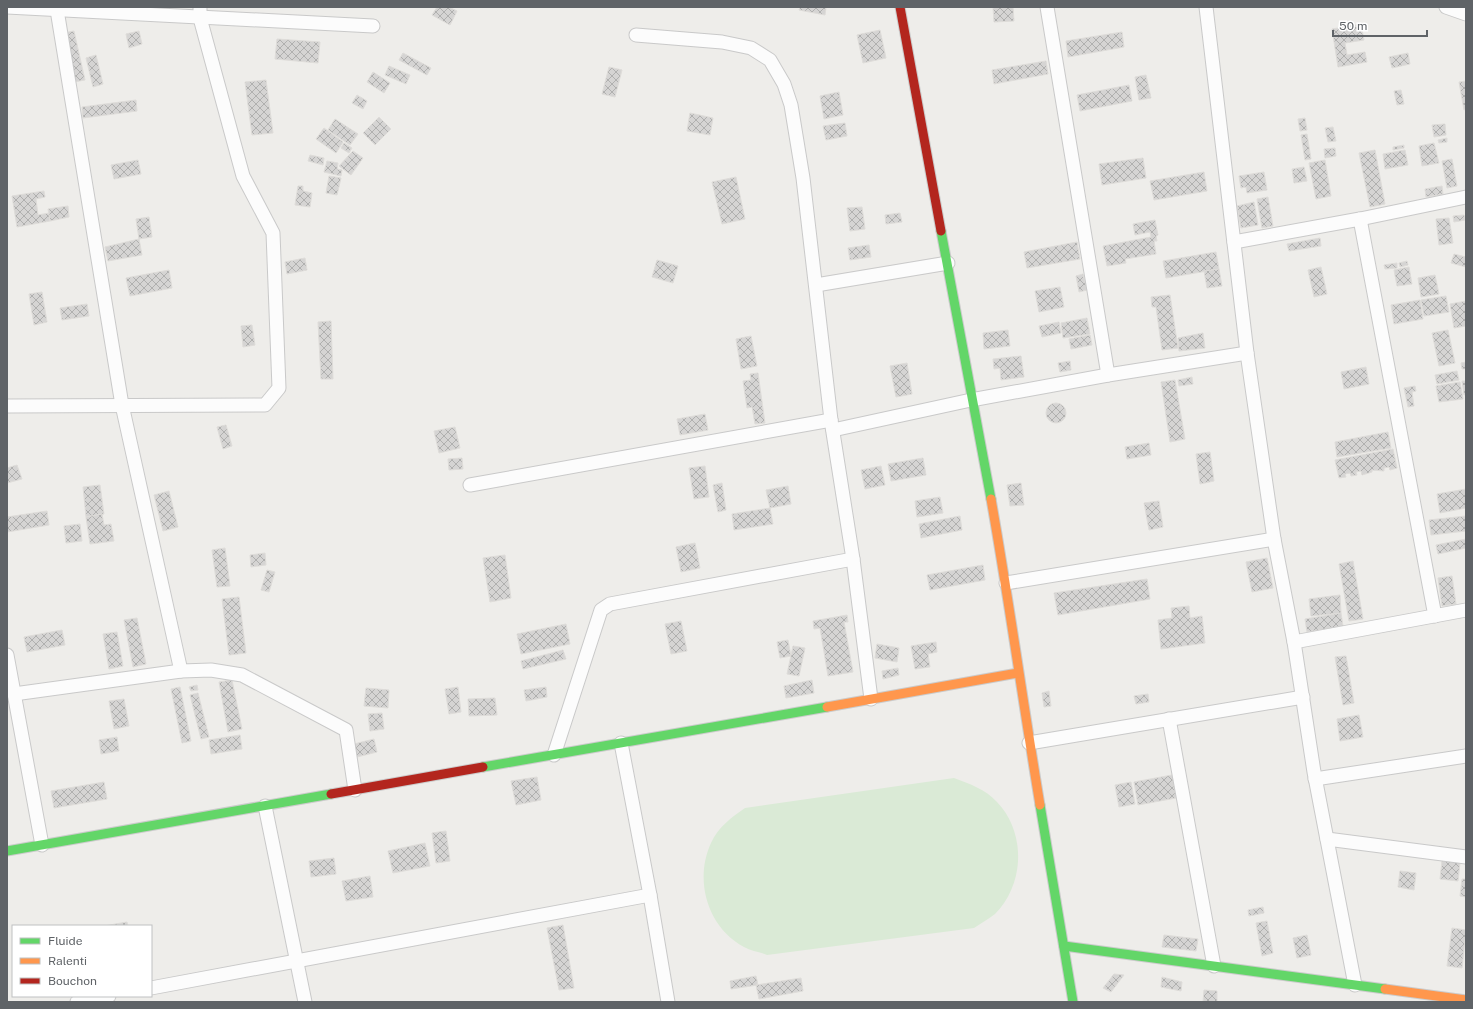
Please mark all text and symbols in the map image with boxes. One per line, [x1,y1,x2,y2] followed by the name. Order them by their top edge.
[1333,12,1427,38] scale bar
[1339,19,1367,33] text: 50 m
[12,925,152,997] legend
[48,934,83,948] text: Fluide
[48,954,87,968] text: Ralenti
[48,974,97,988] text: Bouchon

